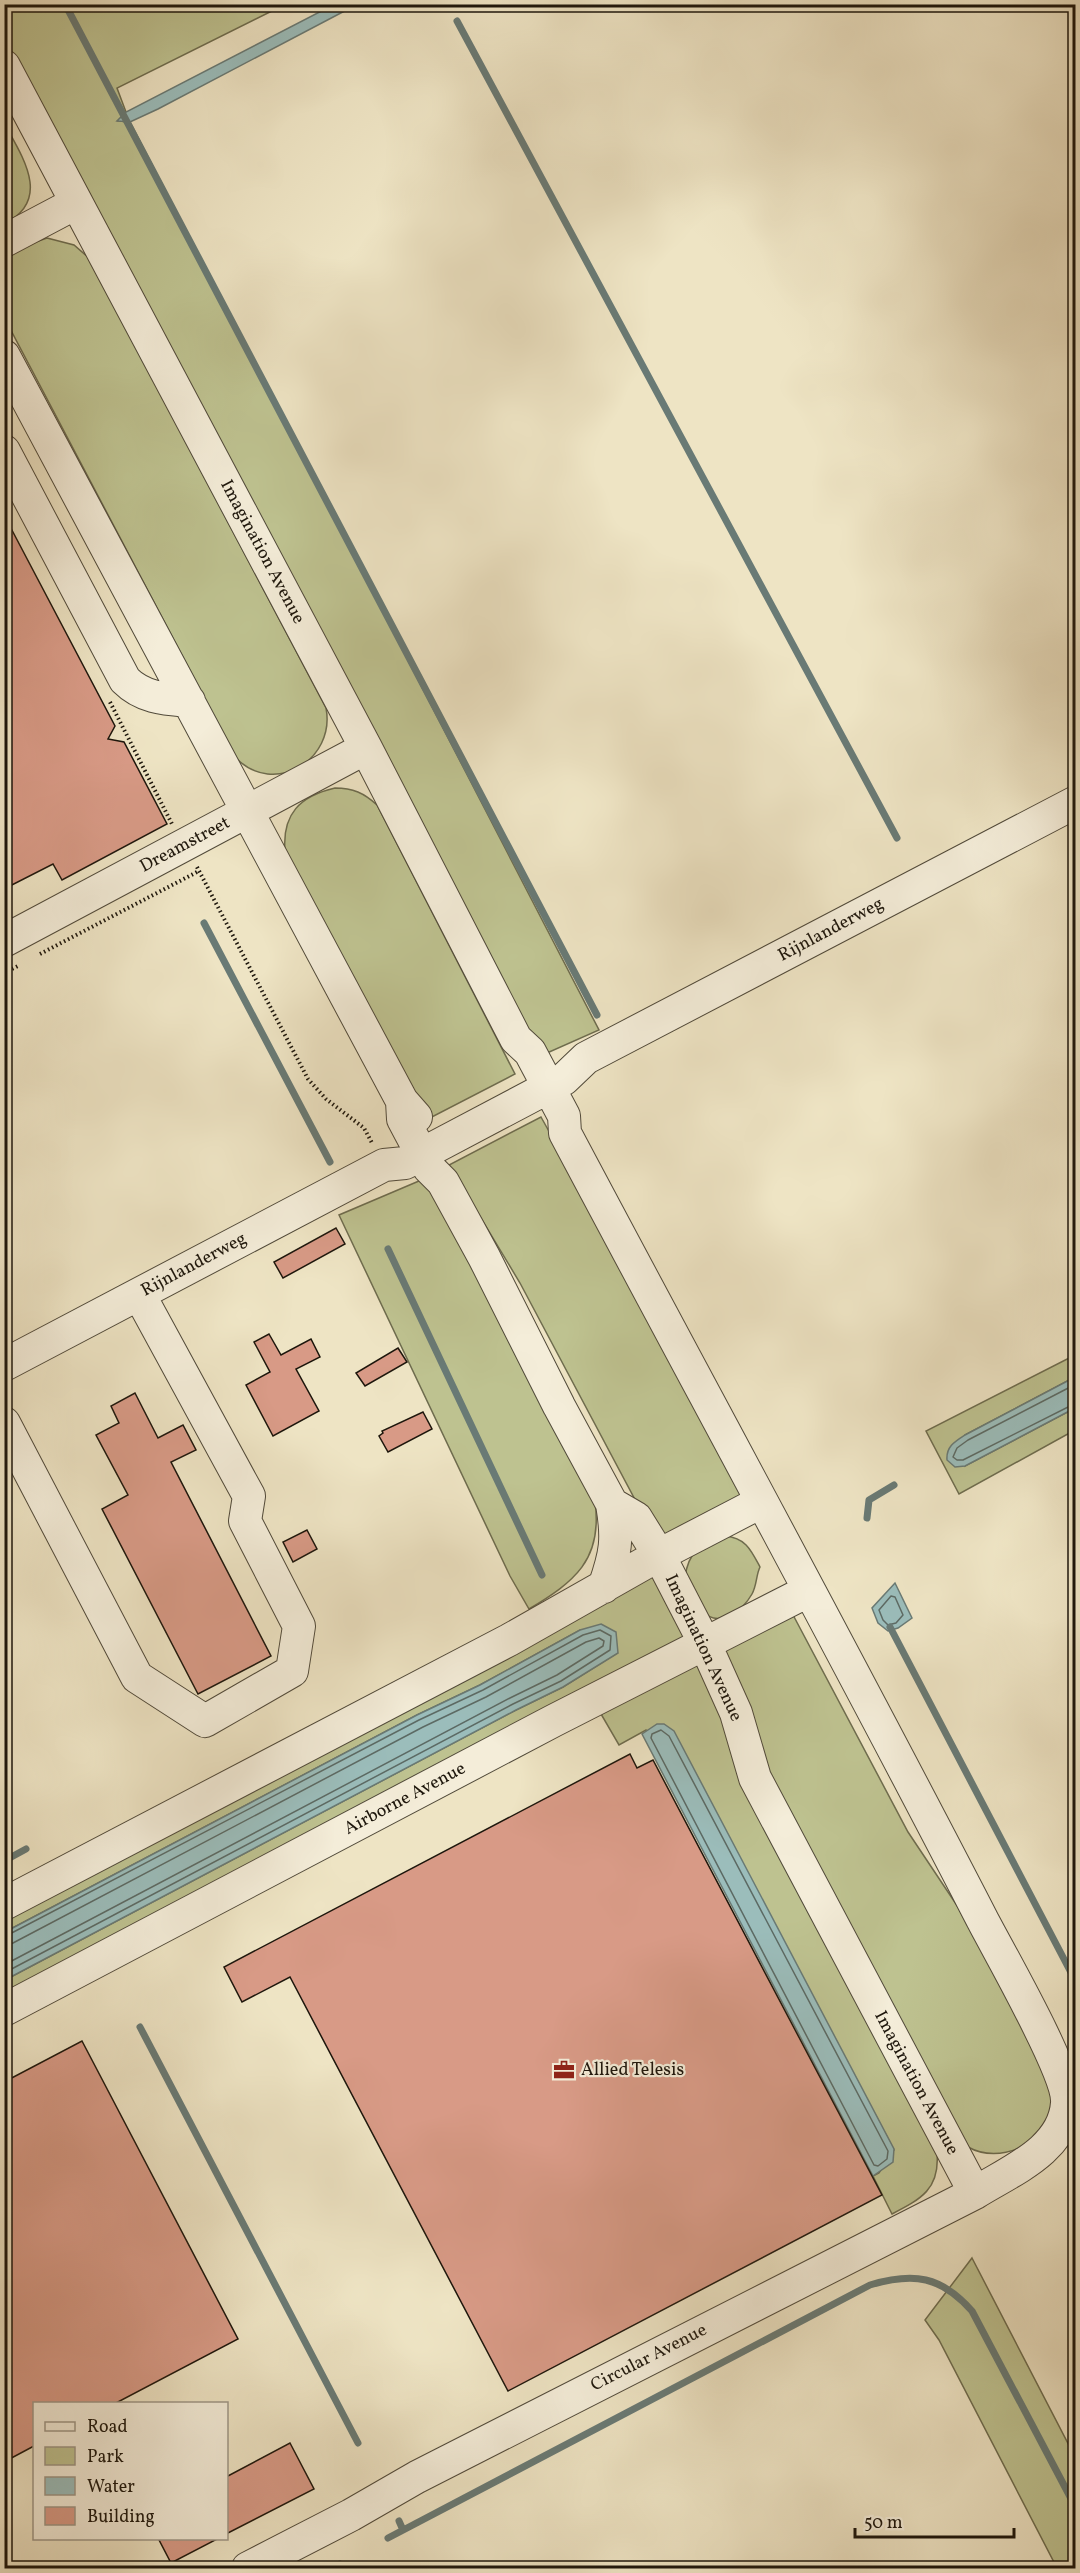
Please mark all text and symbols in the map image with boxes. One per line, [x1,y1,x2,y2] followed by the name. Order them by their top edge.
[213,476,311,628] street label: Imagination Avenue
[135,811,235,879] street label: Dreamstreet
[774,892,888,968] street label: Rijnlanderweg
[137,1227,251,1303] street label: Rijnlanderweg
[658,1570,748,1726] street label: Imagination Avenue
[340,1756,470,1842] street label: Airborne Avenue
[867,2007,965,2159] street label: Imagination Avenue
[552,2058,576,2082] office icon: Allied Telesis
[581,2058,684,2083] place label: Allied Telesis
[587,2318,711,2398] street label: Circular Avenue
[33,2402,228,2540] legend
[87,2415,128,2440] text: Road
[87,2445,124,2470] text: Park
[87,2475,135,2500] text: Water
[855,2501,1014,2539] scale bar
[87,2505,155,2530] text: Building
[864,2511,903,2536] text: 50 m

